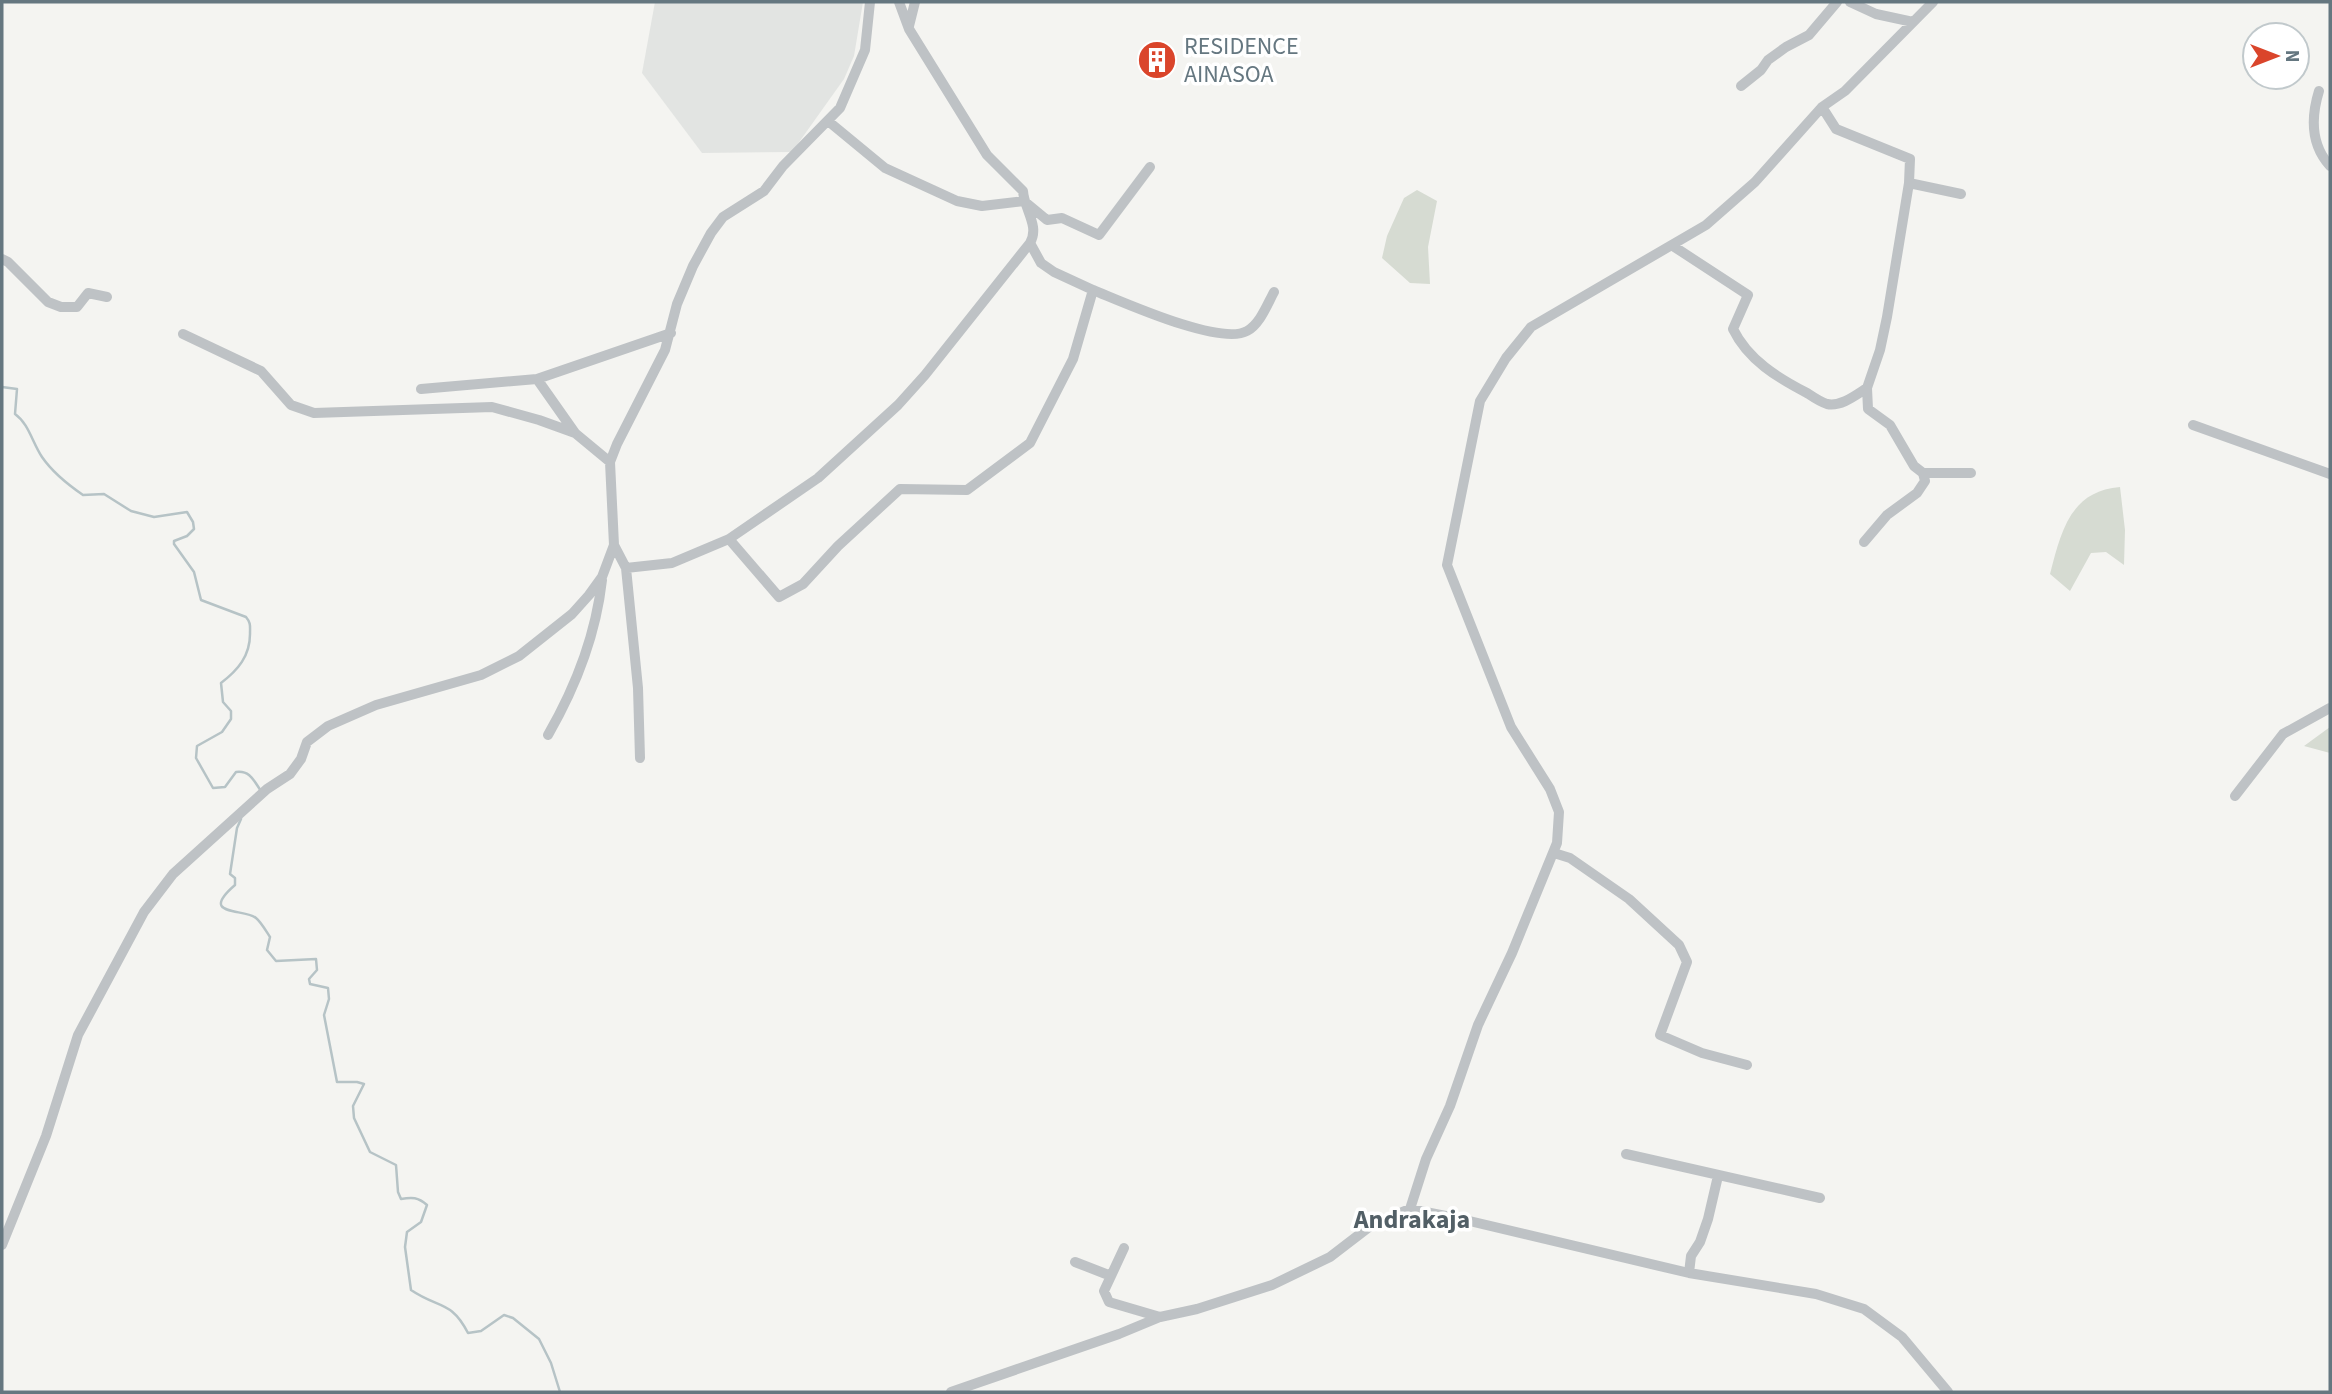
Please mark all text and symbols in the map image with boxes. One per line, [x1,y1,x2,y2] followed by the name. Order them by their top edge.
[2241,21,2311,91] north arrow
[1184,29,1299,92] place label: RESIDENCE AINASOA
[1136,39,1178,81] building icon: RESIDENCE AINASOA
[2278,50,2305,62] text: N
[1353,1201,1470,1238] district label: Andrakaja

